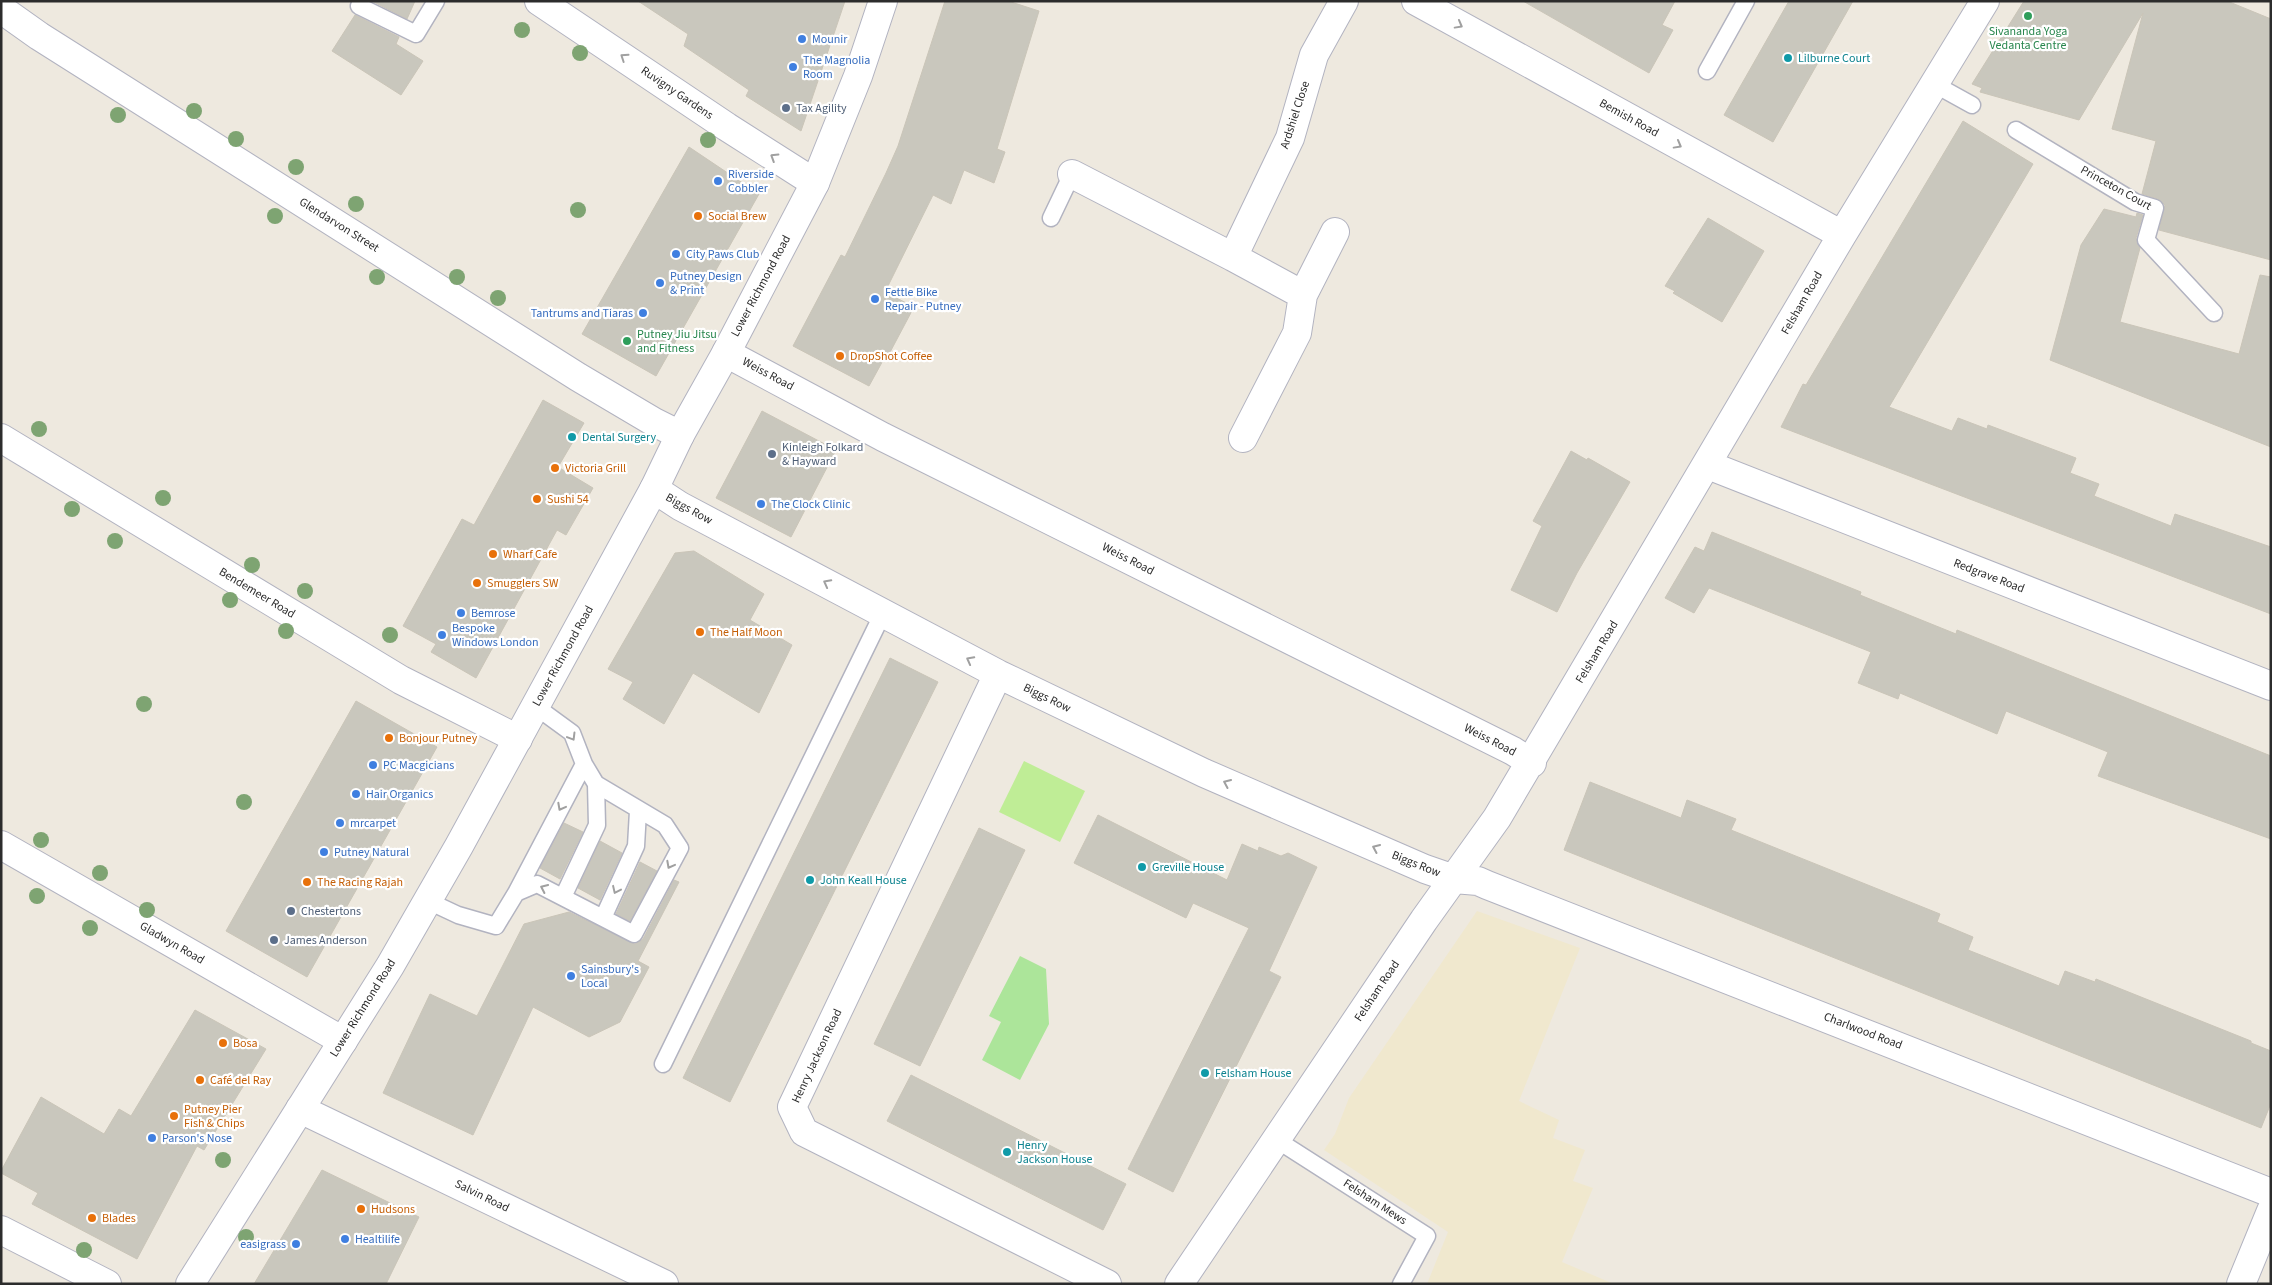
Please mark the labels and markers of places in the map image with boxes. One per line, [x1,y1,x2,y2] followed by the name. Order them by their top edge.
[2022,10,2034,22] marker: Sivananda Yoga Vedanta Centre
[1989,23,2067,54] place label: Sivananda Yoga Vedanta Centre
[812,31,848,48] place label: Mounir
[796,33,808,45] marker: Mounir
[1798,50,1870,67] place label: Lilburne Court
[803,52,870,83] place label: The Magnolia Room
[1782,52,1794,64] marker: Lilburne Court
[787,61,799,73] marker: The Magnolia Room
[796,100,847,117] place label: Tax Agility
[780,102,792,114] marker: Tax Agility
[728,166,774,197] place label: Riverside Cobbler
[712,175,724,187] marker: Riverside Cobbler
[708,208,767,225] place label: Social Brew
[692,210,704,222] marker: Social Brew
[686,246,760,263] place label: City Paws Club
[670,248,682,260] marker: City Paws Club
[670,268,742,299] place label: Putney Design & Print
[654,277,666,289] marker: Putney Design & Print
[885,284,962,315] place label: Fettle Bike Repair - Putney
[869,293,881,305] marker: Fettle Bike Repair - Putney
[531,305,633,322] place label: Tantrums and Tiaras
[637,307,649,319] marker: Tantrums and Tiaras
[637,326,717,357] place label: Putney Jiu Jitsu and Fitness
[621,335,633,347] marker: Putney Jiu Jitsu and Fitness
[850,348,932,365] place label: DropShot Coffee
[834,350,846,362] marker: DropShot Coffee
[582,429,656,446] place label: Dental Surgery
[566,431,578,443] marker: Dental Surgery
[782,439,863,470] place label: Kinleigh Folkard & Hayward
[766,448,778,460] marker: Kinleigh Folkard & Hayward
[565,460,626,477] place label: Victoria Grill
[549,462,561,474] marker: Victoria Grill
[547,491,589,508] place label: Sushi 54
[531,493,543,505] marker: Sushi 54
[771,496,851,513] place label: The Clock Clinic
[755,498,767,510] marker: The Clock Clinic
[503,546,557,563] place label: Wharf Cafe
[487,548,499,560] marker: Wharf Cafe
[487,575,559,592] place label: Smugglers SW
[471,577,483,589] marker: Smugglers SW
[471,605,516,622] place label: Bemrose
[455,607,467,619] marker: Bemrose
[452,620,539,651] place label: Bespoke Windows London
[710,624,782,641] place label: The Half Moon
[694,626,706,638] marker: The Half Moon
[436,629,448,641] marker: Bespoke Windows London
[399,730,478,747] place label: Bonjour Putney
[383,732,395,744] marker: Bonjour Putney
[383,757,454,774] place label: PC Macgicians
[367,759,379,771] marker: PC Macgicians
[366,786,433,803] place label: Hair Organics
[350,788,362,800] marker: Hair Organics
[350,815,396,832] place label: mrcarpet
[334,817,346,829] marker: mrcarpet
[334,844,409,861] place label: Putney Natural
[318,846,330,858] marker: Putney Natural
[1152,859,1224,876] place label: Greville House
[1136,861,1148,873] marker: Greville House
[820,872,907,889] place label: John Keall House
[317,874,403,891] place label: The Racing Rajah
[804,874,816,886] marker: John Keall House
[301,876,313,888] marker: The Racing Rajah
[301,903,361,920] place label: Chestertons
[285,905,297,917] marker: Chestertons
[284,932,367,949] place label: James Anderson
[268,934,280,946] marker: James Anderson
[581,961,639,992] place label: Sainsbury's Local
[565,970,577,982] marker: Sainsbury's Local
[233,1035,258,1052] place label: Bosa
[217,1037,229,1049] marker: Bosa
[1215,1065,1292,1082] place label: Felsham House
[1199,1067,1211,1079] marker: Felsham House
[210,1072,272,1089] place label: Café del Ray
[194,1074,206,1086] marker: Café del Ray
[184,1101,245,1132] place label: Putney Pier Fish & Chips
[168,1110,180,1122] marker: Putney Pier Fish & Chips
[162,1130,232,1147] place label: Parson's Nose
[146,1132,158,1144] marker: Parson's Nose
[1017,1137,1093,1168] place label: Henry Jackson House
[1001,1146,1013,1158] marker: Henry Jackson House
[371,1201,415,1218] place label: Hudsons
[355,1203,367,1215] marker: Hudsons
[102,1210,136,1227] place label: Blades
[86,1212,98,1224] marker: Blades
[355,1231,400,1248] place label: Healtilife
[339,1233,351,1245] marker: Healtilife
[240,1236,286,1253] place label: easigrass
[290,1238,302,1250] marker: easigrass

